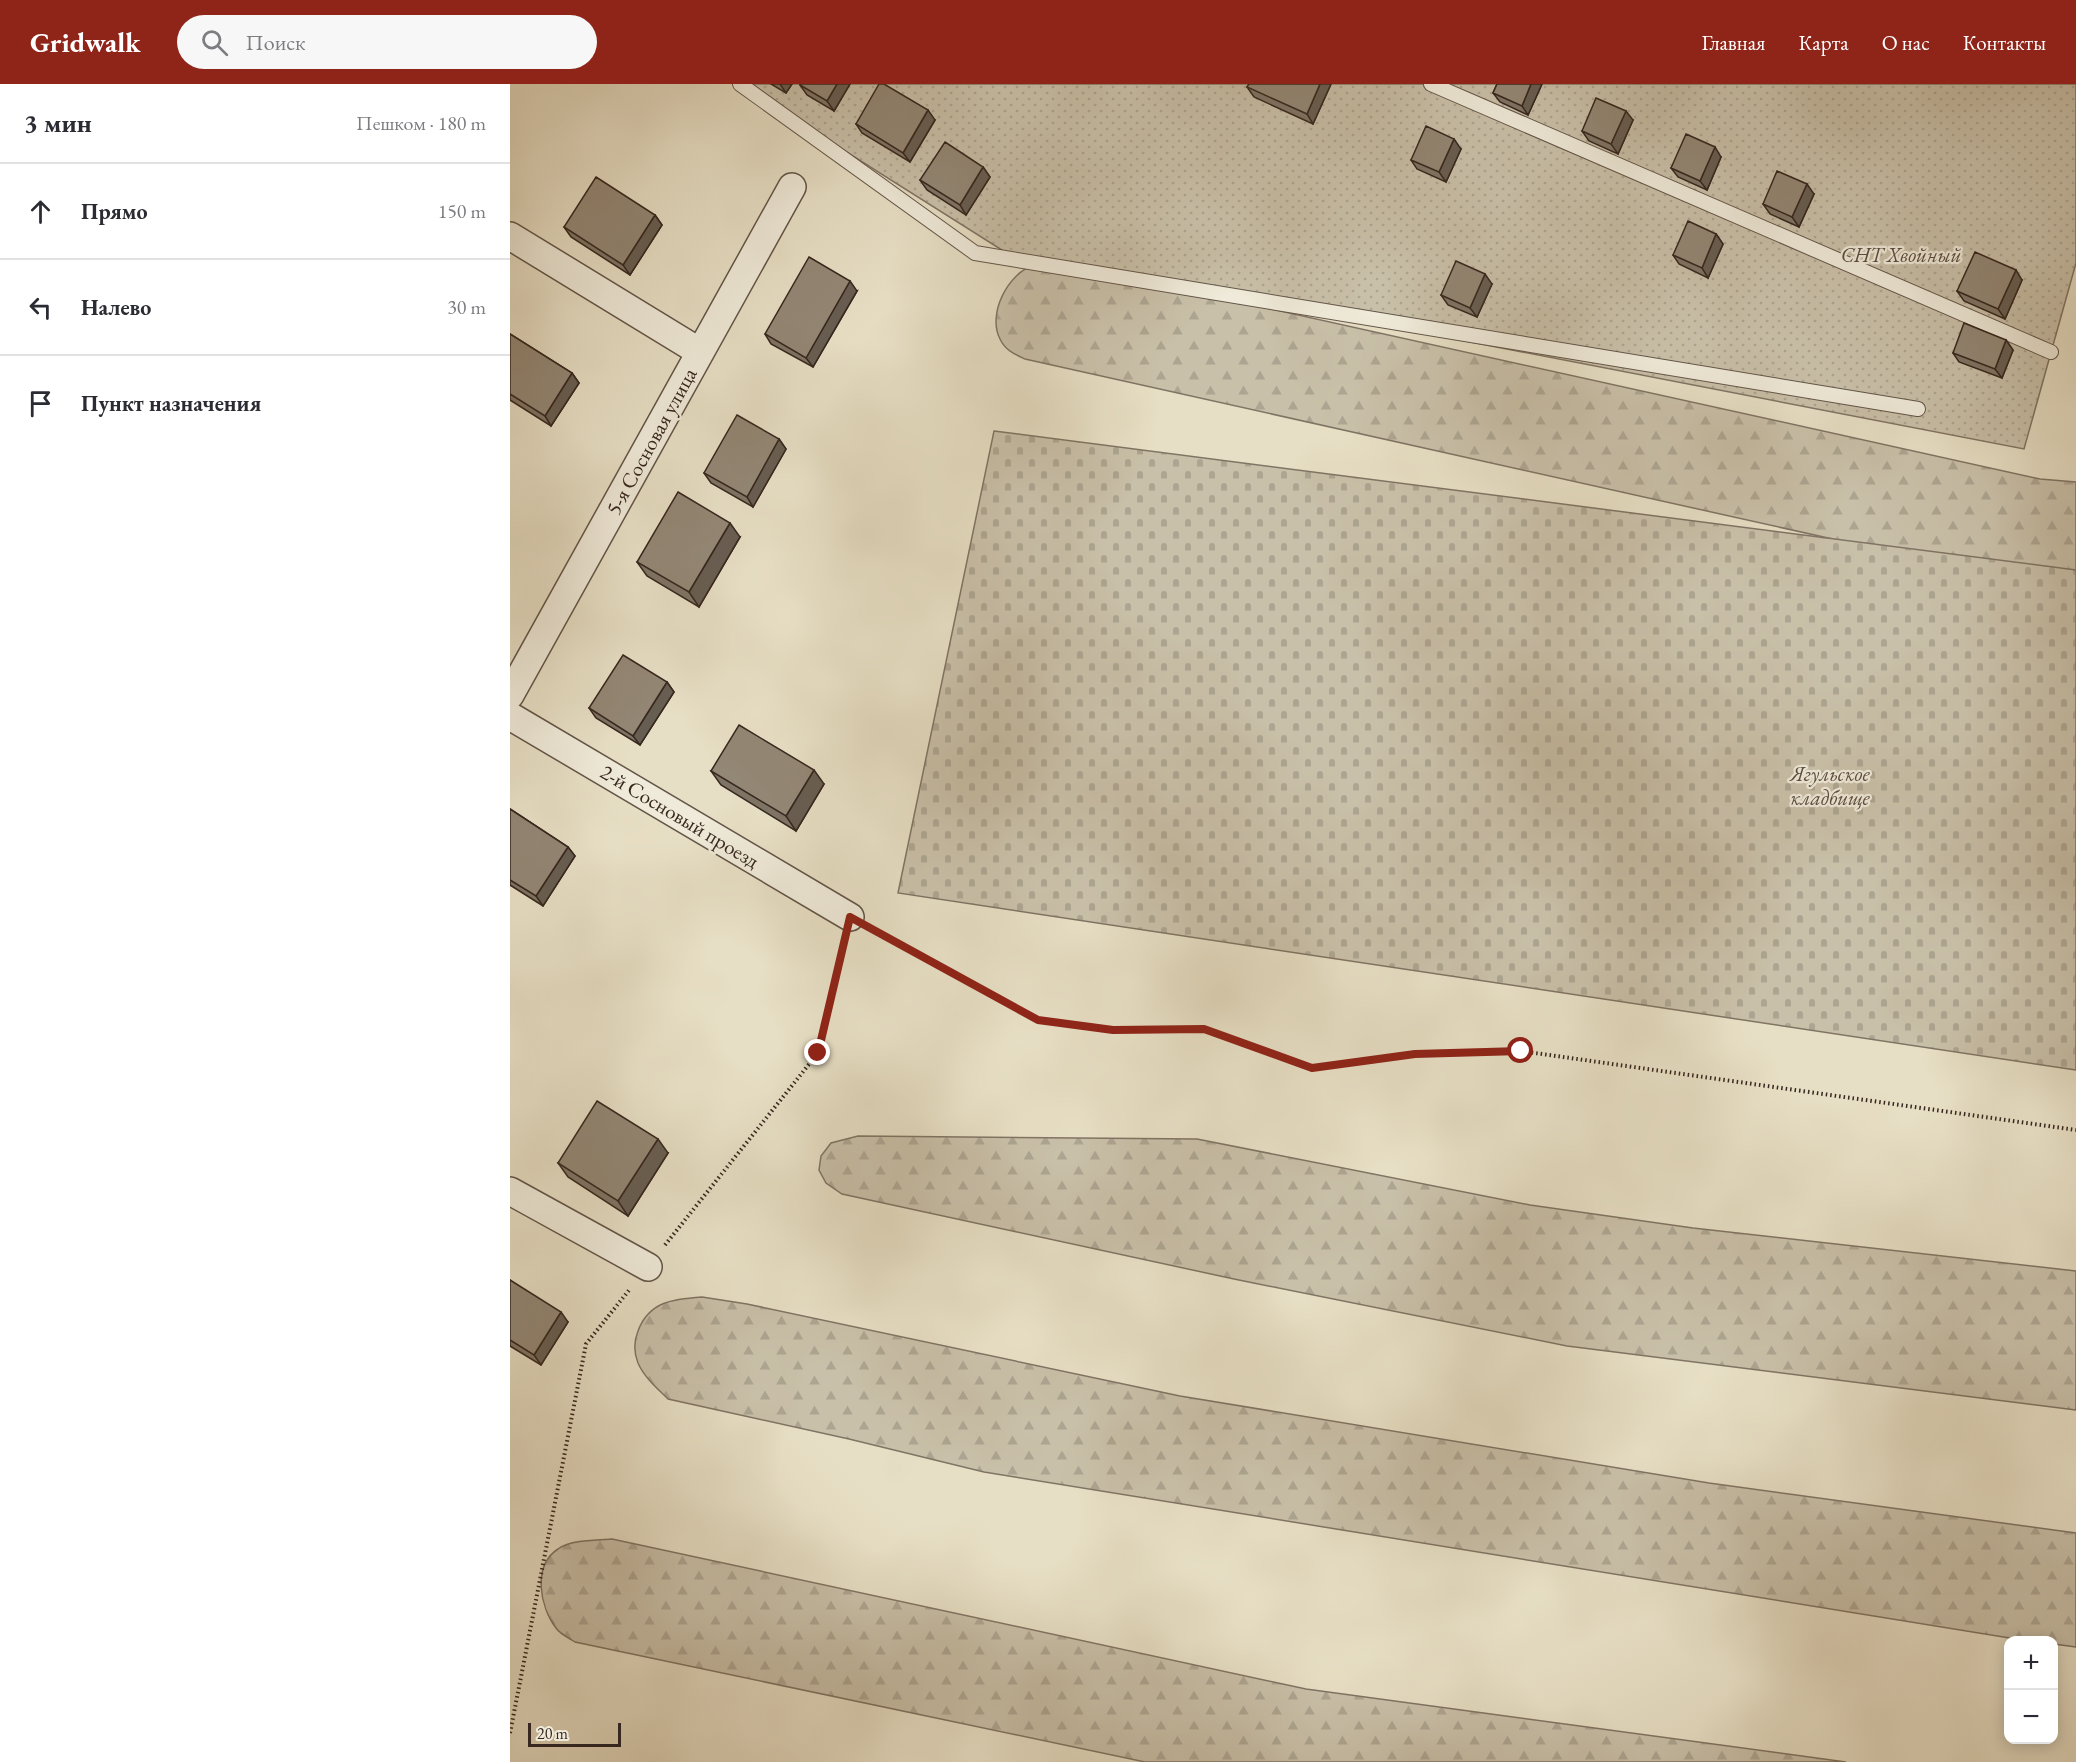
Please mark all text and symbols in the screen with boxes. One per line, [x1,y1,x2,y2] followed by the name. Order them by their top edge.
[177,15,597,69] search box
[30,24,141,60] text: Gridwalk
[198,26,231,59] icon: search
[246,28,305,57] text: Поиск
[1701,29,1765,56] text: Главная
[1798,29,1849,56] text: Карта
[1882,29,1930,56] text: О нас
[1963,29,2046,56] text: Контакты
[24,106,92,140] text: 3 мин
[356,110,486,136] text: Пешком · 180 m
[24,195,57,228] icon: ahead
[81,197,148,226] text: Прямо
[438,198,486,224] text: 150 m
[1841,241,1962,268] park label: СНТ Хвойный
[24,291,57,324] icon: left
[81,293,151,322] text: Налево
[447,294,486,320] text: 30 m
[599,362,703,519] street label: 5-я Сосновая улица
[24,387,57,420] icon: arrive
[81,389,261,418] text: Пункт назначения
[596,758,765,874] street label: 2-й Сосновый проезд
[1788,760,1871,811] park label: Ягульское кладбище
[1507,1037,1533,1063] route start
[804,1039,830,1065] route end
[2004,1636,2058,1744] map controls
[2004,1636,2058,1690] button: +
[2004,1690,2058,1744] button: −
[528,1720,621,1748] scale bar
[537,1723,568,1744] text: 20 m

